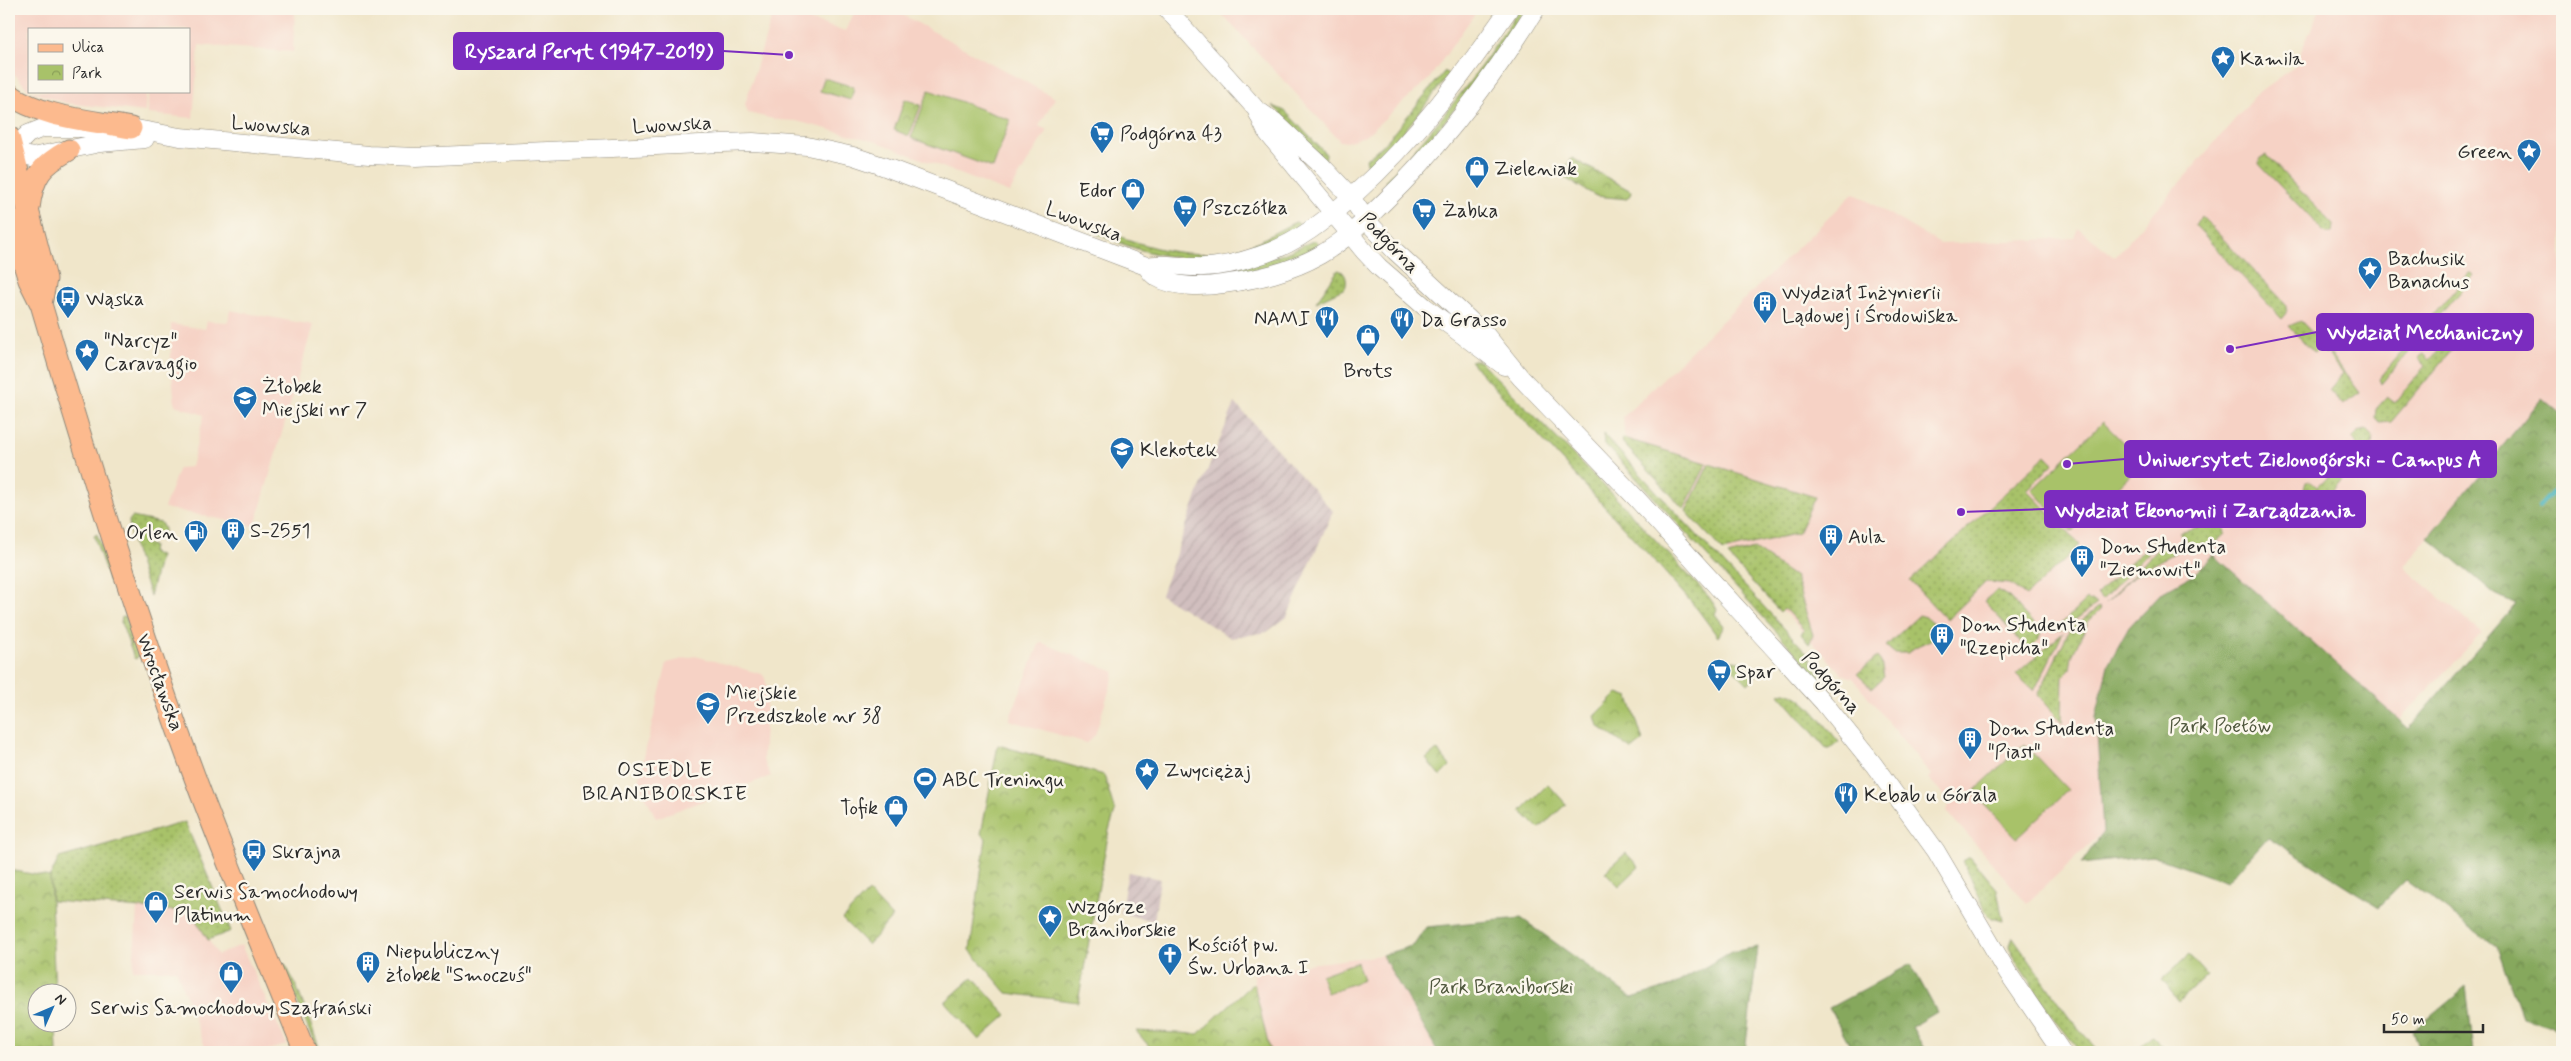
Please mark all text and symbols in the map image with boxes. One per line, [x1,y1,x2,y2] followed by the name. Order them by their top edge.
[28,28,190,92] legend
[454,33,723,69] callout: Ryszard Peryt (1947-2019)
[72,38,105,58] text: Ulica
[465,38,714,66] text: Ryszard Peryt (1947-2019)
[2210,45,2236,79] place icon: Kamila
[2240,46,2305,73] place label: Kamila
[72,64,102,84] text: Park
[230,110,312,143] street label: Lwowska
[632,110,713,141] street label: Lwowska
[1089,120,1115,154] supermarket icon: Podgórna 43
[1120,121,1222,149] place label: Podgórna 43
[2516,138,2542,172] place icon: Green
[2457,139,2512,166] place label: Green
[1464,155,1490,189] shop icon: Zieleniak
[1494,156,1577,183] place label: Zieleniak
[1120,177,1146,211] shop icon: Edor
[1079,178,1117,205] place label: Edor
[1172,194,1198,228] supermarket icon: Pszczółka
[1202,195,1288,222] place label: Pszczółka
[1041,196,1125,249] street label: Lwowska
[1411,197,1437,231] supermarket icon: Żabka
[1442,198,1498,225] place label: Żabka
[1352,206,1425,281] street label: Podgórna
[2388,246,2469,296] place label: Bachusik Banachus
[2357,256,2383,290] place icon: Bachusik Banachus
[1782,280,1958,330] place label: Wydział Inżynierii Lądowej i Środowiska
[55,285,81,319] bus stop icon: Wąska
[86,286,144,313] place label: Wąska
[1752,290,1778,324] building icon: Wydział Inżynierii Lądowej i Środowiska
[1314,305,1340,339] restaurant icon: NAMI
[1254,306,1310,333] place label: NAMI
[1389,306,1415,340] restaurant icon: Da Grasso
[1420,307,1507,334] place label: Da Grasso
[2317,314,2533,350] callout: Wydział Mechaniczny
[2326,319,2523,347] text: Wydział Mechaniczny
[1355,323,1381,357] shop icon: Brots
[104,328,197,380] place label: "Narcyz" Caravaggio
[74,338,100,372] place icon: "Narcyz" Caravaggio
[1344,358,1392,385] place label: Brots
[262,374,367,424] place label: Żłobek Miejski nr 7
[232,385,258,419] school or university icon: Żłobek Miejski nr 7
[1109,436,1135,470] school or university icon: Klekotek
[1140,437,1217,464] place label: Klekotek
[2125,441,2496,477] callout: Uniwersytet Zielonogórski - Campus A
[2138,446,2482,476] text: Uniwersytet Zielonogórski - Campus A
[2045,491,2365,527] callout: Wydział Ekonomii i Zarządzania
[2054,497,2356,525] text: Wydział Ekonomii i Zarządzania
[220,517,246,551] building icon: S-2551
[250,518,311,545] place label: S-2551
[183,519,209,553] fuel station icon: Orlen
[126,520,178,547] place label: Orlen
[1818,523,1844,557] building icon: Aula
[1848,524,1886,551] place label: Aula
[2100,534,2226,584] place label: Dom Studenta "Ziemowit"
[2069,544,2095,578] building icon: Dom Studenta "Ziemowit"
[1960,612,2086,662] place label: Dom Studenta "Rzepicha"
[1929,622,1955,656] building icon: Dom Studenta "Rzepicha"
[129,630,190,735] street label: Wrocławska
[1795,646,1866,721] street label: Podgórna
[1706,658,1732,692] supermarket icon: Spar
[1736,659,1776,686] place label: Spar
[726,680,882,730] place label: Miejskie Przedszkole nr 38
[695,691,721,725] school or university icon: Miejskie Przedszkole nr 38
[2169,713,2271,740] park label: Park Poetów
[1988,716,2114,766] place label: Dom Studenta "Piast"
[1957,726,1983,760] building icon: Dom Studenta "Piast"
[582,756,748,808] district label: OSIEDLE BRANIBORSKIE
[1134,757,1160,791] place icon: Zwyciężaj
[1164,758,1251,785] place label: Zwyciężaj
[912,766,938,800] sports icon: ABC Treningu
[942,767,1064,794] place label: ABC Treningu
[1833,781,1859,815] restaurant icon: Kebab u Górala
[1864,782,1997,809] place label: Kebab u Górala
[883,794,909,828] shop icon: Tofik
[840,795,878,822] place label: Tofik
[241,838,267,872] bus stop icon: Skrajna
[272,839,341,866] place label: Skrajna
[174,879,358,929] place label: Serwis Samochodowy Platinum
[143,890,169,924] shop icon: Serwis Samochodowy Platinum
[1068,894,1176,944] place label: Wzgórze Braniborskie
[1037,904,1063,938] place icon: Wzgórze Braniborskie
[1188,932,1308,982] place label: Kościół pw. Św. Urbana I
[386,939,532,989] place label: Niepubliczny żłobek "Smoczuś"
[1157,942,1183,976] church icon: Kościół pw. Św. Urbana I
[355,950,381,984] building icon: Niepubliczny żłobek "Smoczuś"
[218,960,244,994] shop icon: Serwis Samochodowy Szafrański
[1429,974,1573,1001] park label: Park Braniborski
[28,984,78,1034] north arrow
[51,990,70,1009] text: N
[90,995,372,1022] place label: Serwis Samochodowy Szafrański
[2384,1001,2482,1033] scale bar
[2391,1010,2425,1030] text: 50 m

